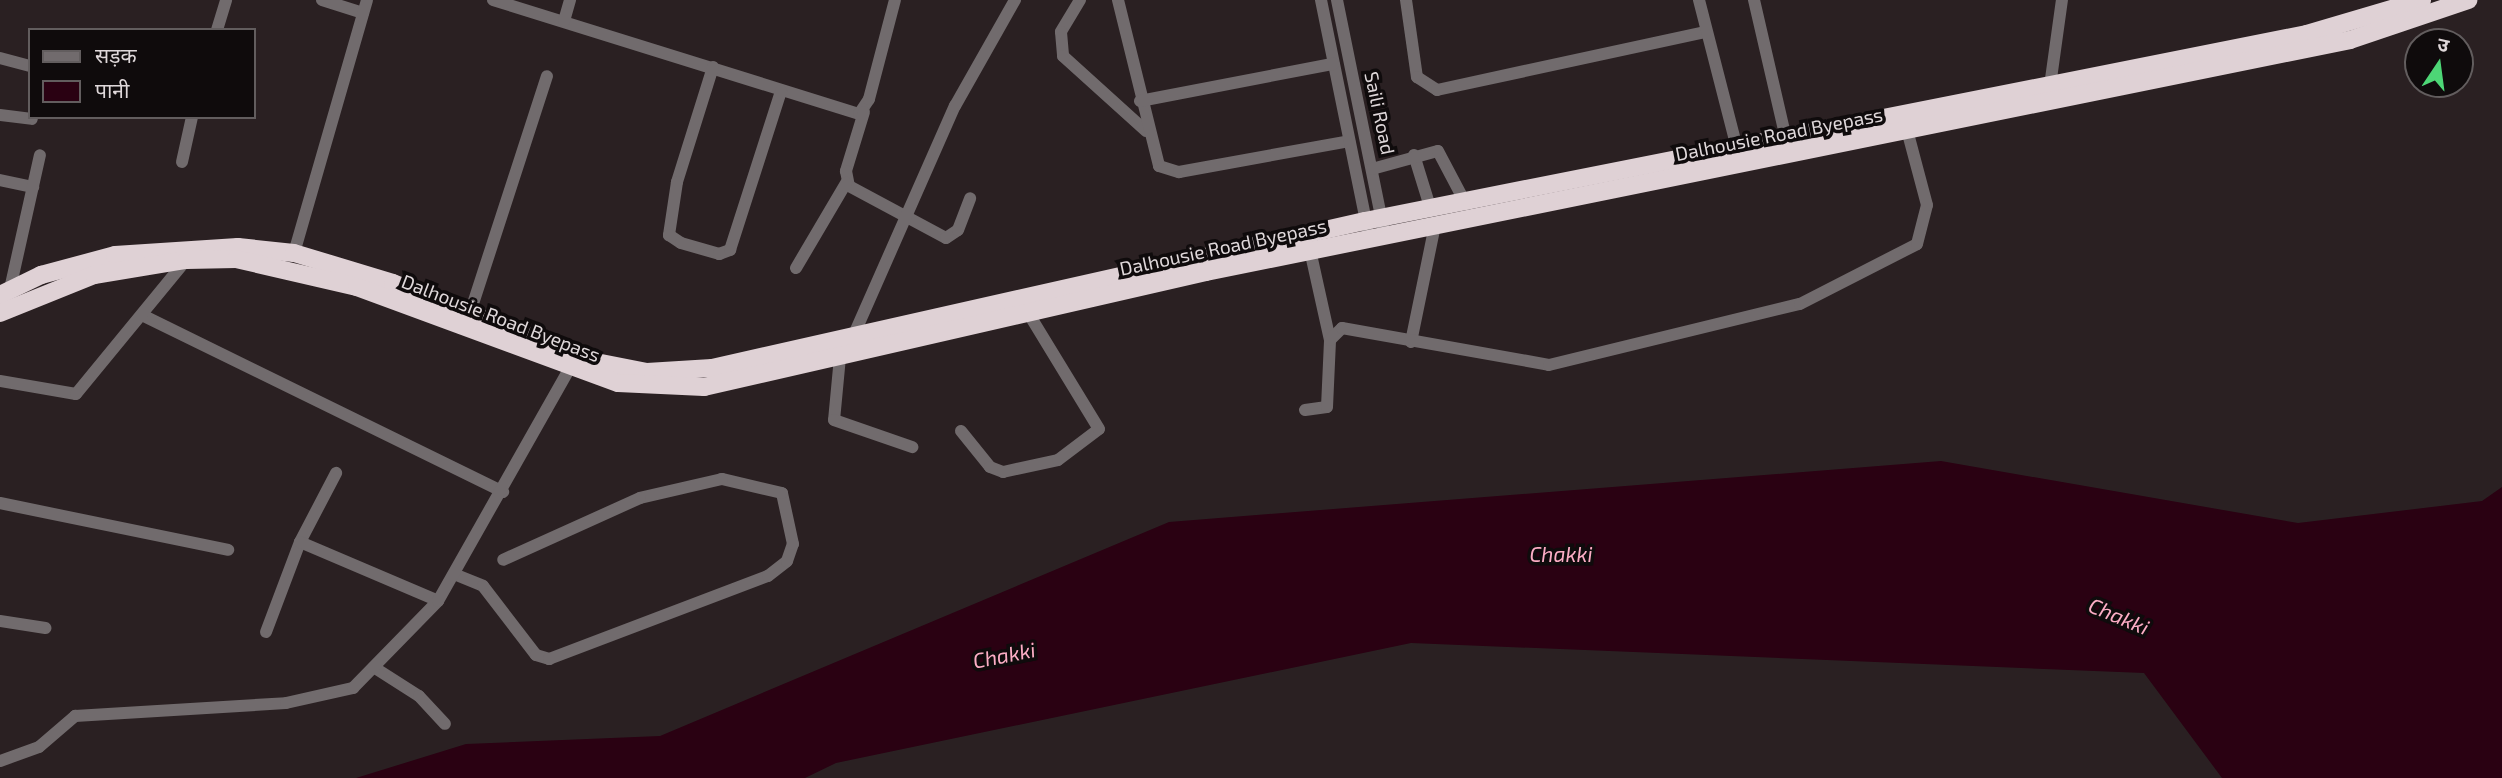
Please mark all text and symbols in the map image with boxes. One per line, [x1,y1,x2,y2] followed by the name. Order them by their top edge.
[28,28,256,119] legend
[2404,28,2474,98] north arrow
[2435,32,2451,56] text: उ
[95,42,137,67] text: सड़क
[1360,69,1400,157] street label: Saili Road
[95,77,129,102] text: पानी
[1673,103,1885,165] street label: Dalhousie Road Byepass
[1118,214,1328,280] street label: Dalhousie Road Byepass
[399,270,603,366] street label: Dalhousie Road Byepass
[1529,541,1593,567] water label: Chakki
[2085,592,2153,640] water label: Chakki
[971,637,1037,673] water label: Chakki

